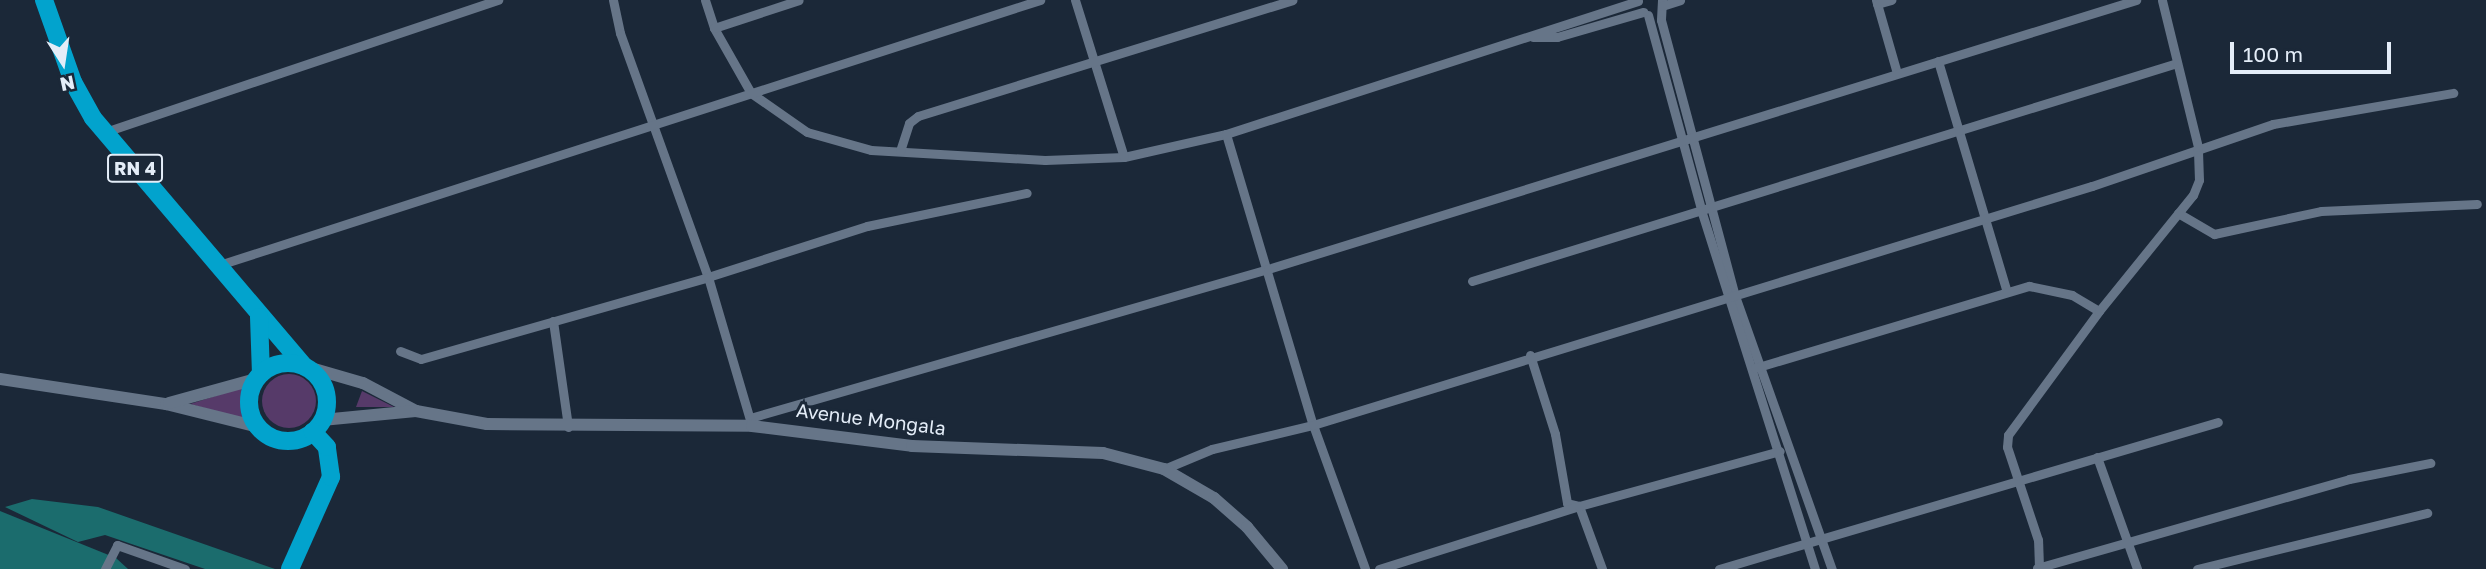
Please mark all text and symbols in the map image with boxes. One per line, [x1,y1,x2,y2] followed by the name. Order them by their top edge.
[28,28,98,98] north arrow
[2234,28,2395,72] scale bar
[2243,41,2303,67] text: 100 m
[58,71,77,97] text: N
[107,154,163,182] road number: RN 4
[795,399,947,439] street label: Avenue Mongala

